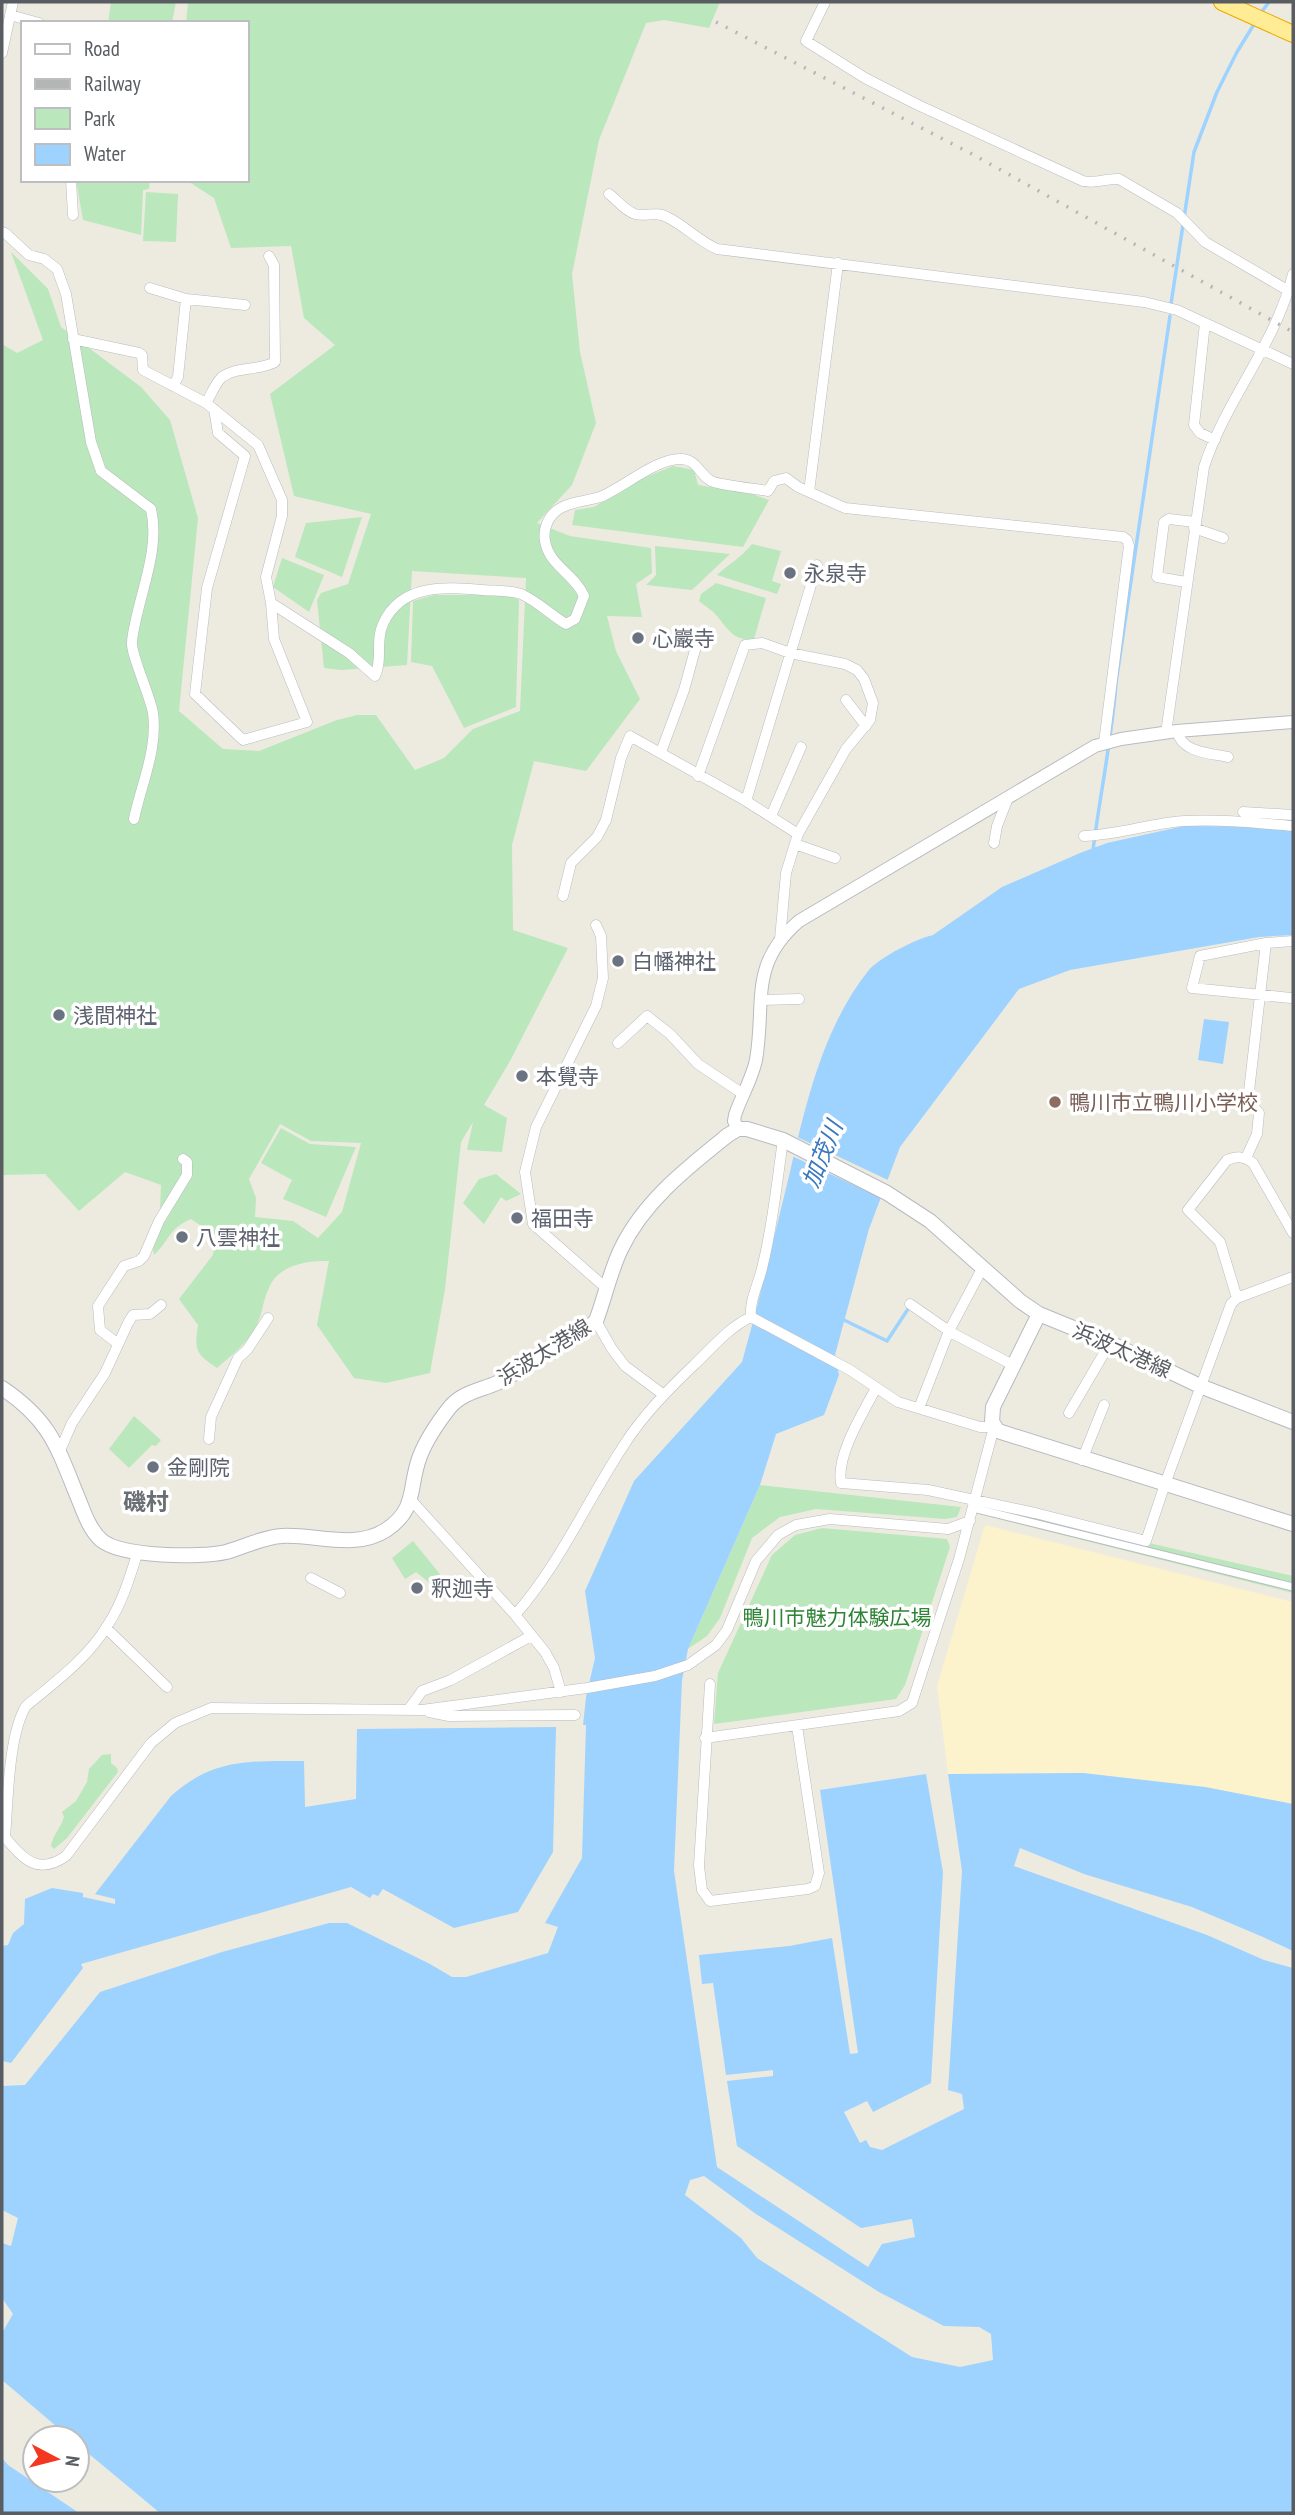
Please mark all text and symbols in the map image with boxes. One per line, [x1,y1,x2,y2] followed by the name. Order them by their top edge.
[21,21,248,182] legend
[84,35,120,62] text: Road
[84,70,141,97] text: Railway
[84,105,115,132] text: Park
[84,140,126,167] text: Water
[804,560,867,587] place label: 永泉寺
[782,565,798,581] marker: 永泉寺
[652,625,715,652] place label: 心巖寺
[630,630,646,646] marker: 心巖寺
[632,948,716,975] place label: 白幡神社
[610,953,626,969] marker: 白幡神社
[73,1002,157,1029] place label: 浅間神社
[51,1007,67,1023] marker: 浅間神社
[536,1063,599,1090] place label: 本覺寺
[514,1068,530,1084] marker: 本覺寺
[1069,1089,1258,1116] place label: 鴨川市立鴨川小学校
[1047,1094,1063,1110] marker: 鴨川市立鴨川小学校
[796,1114,849,1191] water label: 加茂川
[531,1205,594,1232] place label: 福田寺
[509,1210,525,1226] marker: 福田寺
[196,1224,280,1251] place label: 八雲神社
[174,1229,190,1245] marker: 八雲神社
[492,1313,596,1391] street label: 浜波太港線
[1069,1316,1175,1384] street label: 浜波太港線
[167,1454,230,1481] place label: 金剛院
[145,1459,161,1475] marker: 金剛院
[123,1487,169,1516] district label: 磯村
[431,1575,494,1602] place label: 釈迦寺
[409,1580,425,1596] marker: 釈迦寺
[743,1604,932,1631] park label: 鴨川市魅力体験広場
[21,2424,91,2494] north arrow
[60,2455,85,2468] text: N

